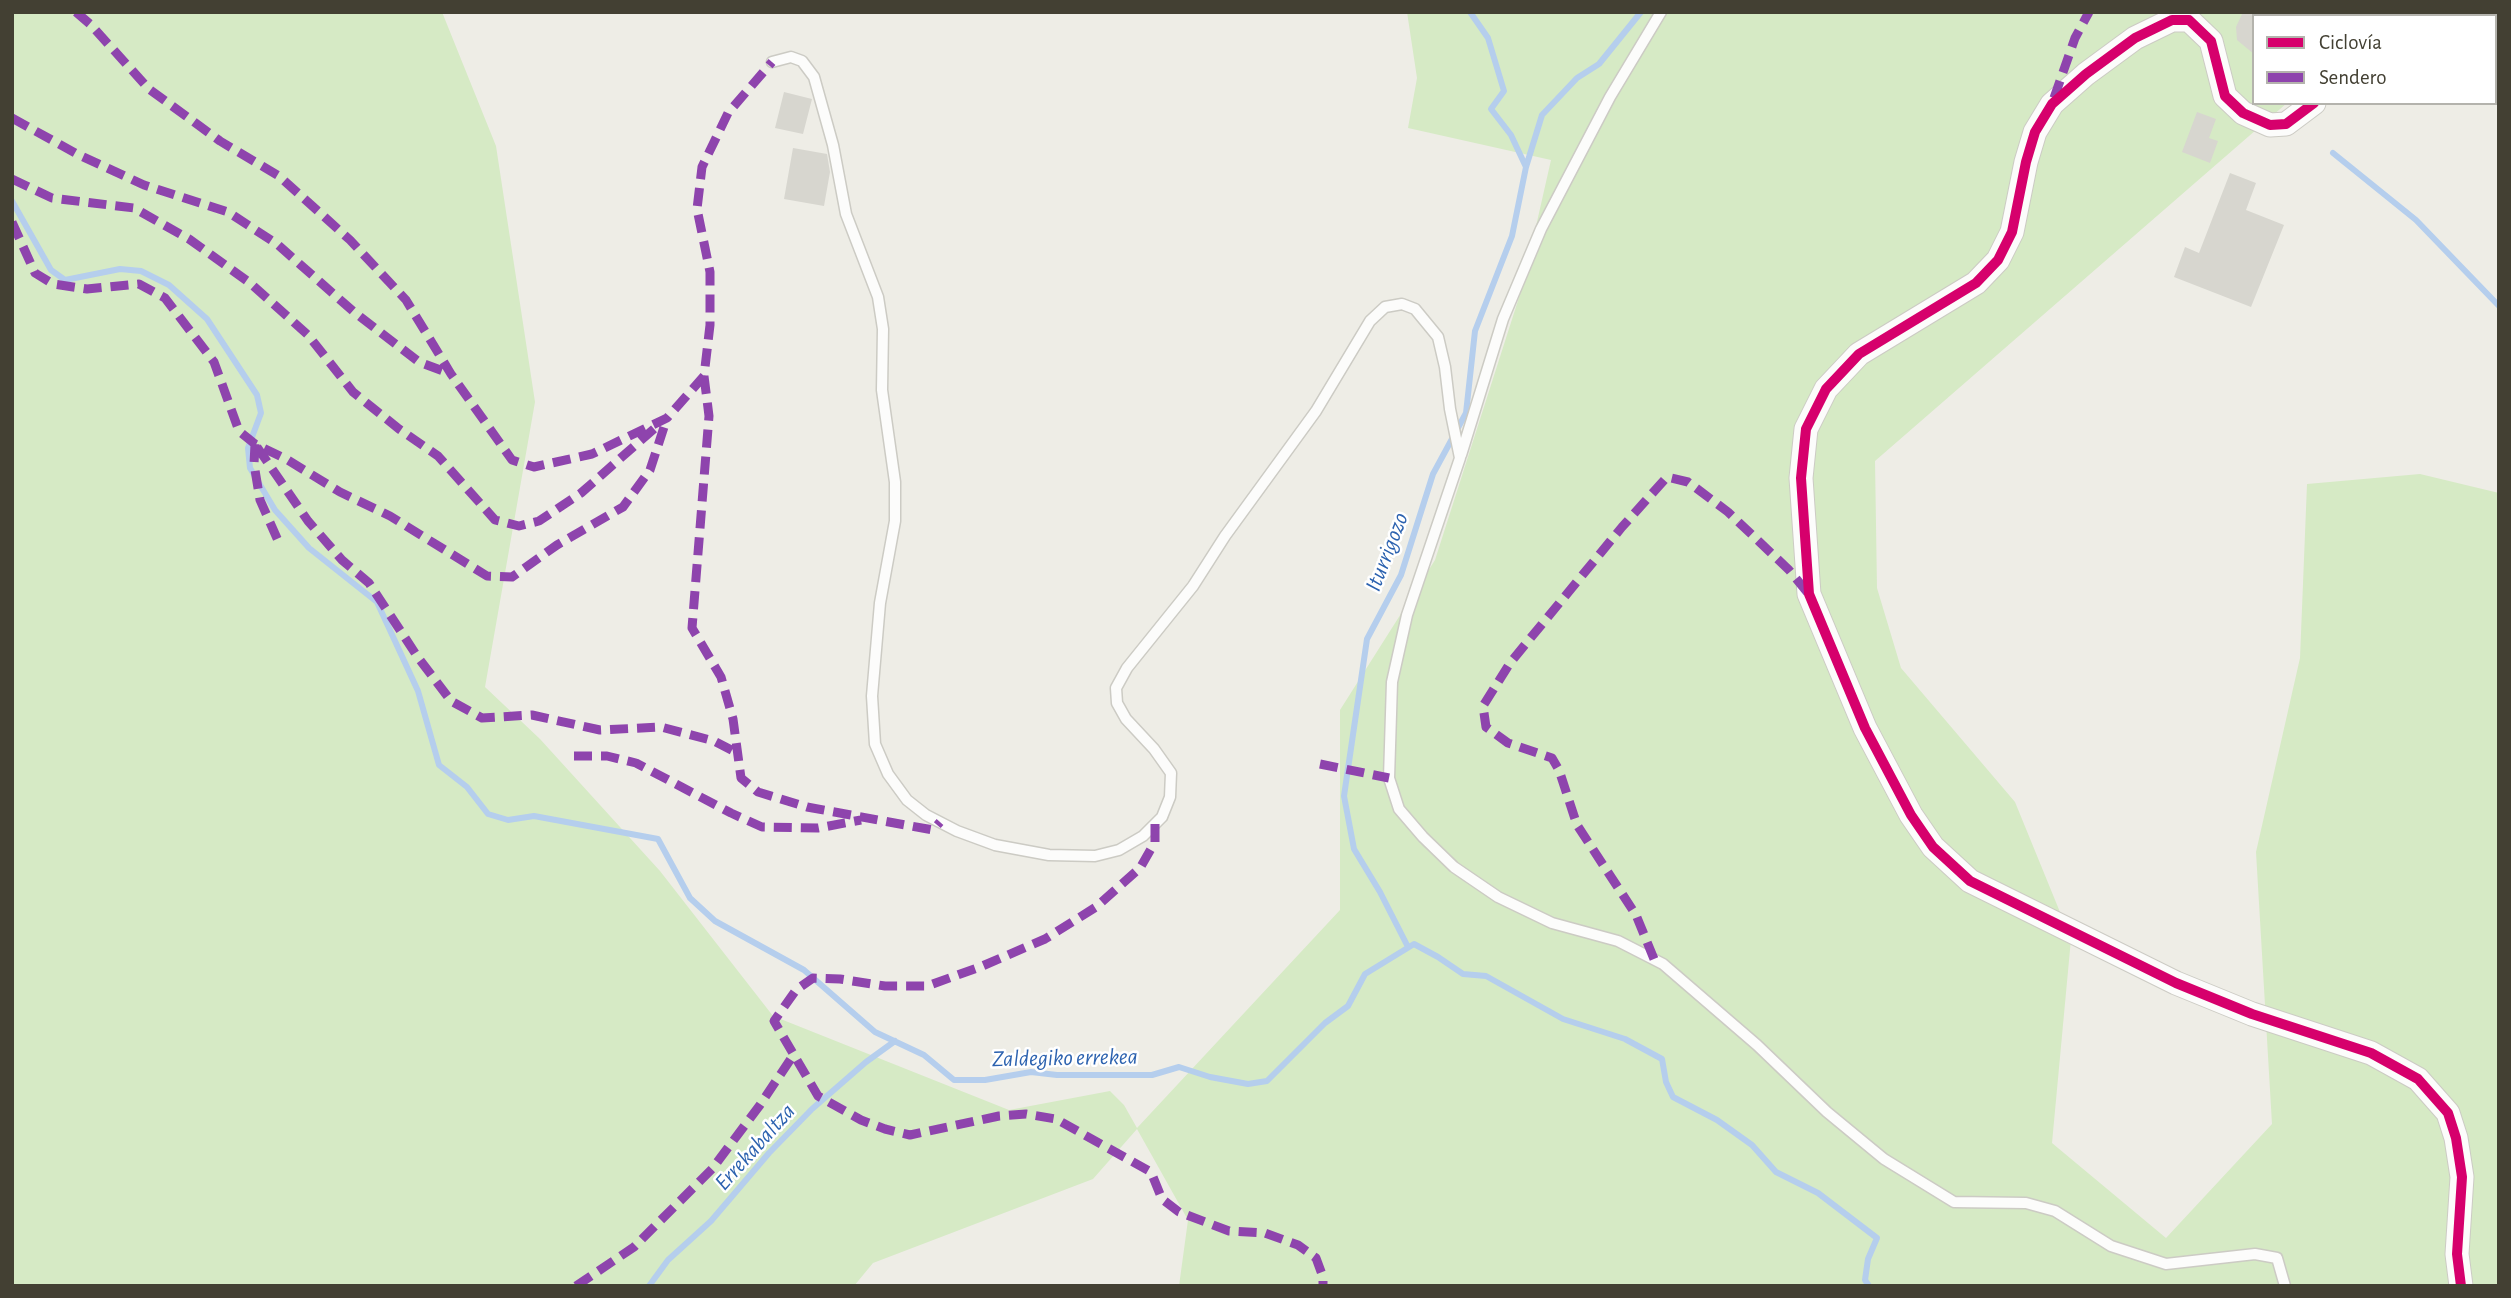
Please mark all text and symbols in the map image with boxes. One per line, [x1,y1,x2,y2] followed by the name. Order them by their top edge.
[2252,14,2497,105] legend
[2319,32,2382,53] text: Ciclovía
[2319,67,2387,88] text: Sendero
[1359,509,1415,595] water label: Iturrigozo
[992,1043,1138,1073] water label: Zaldegiko errekea
[709,1098,801,1196] water label: Errekabaltza

